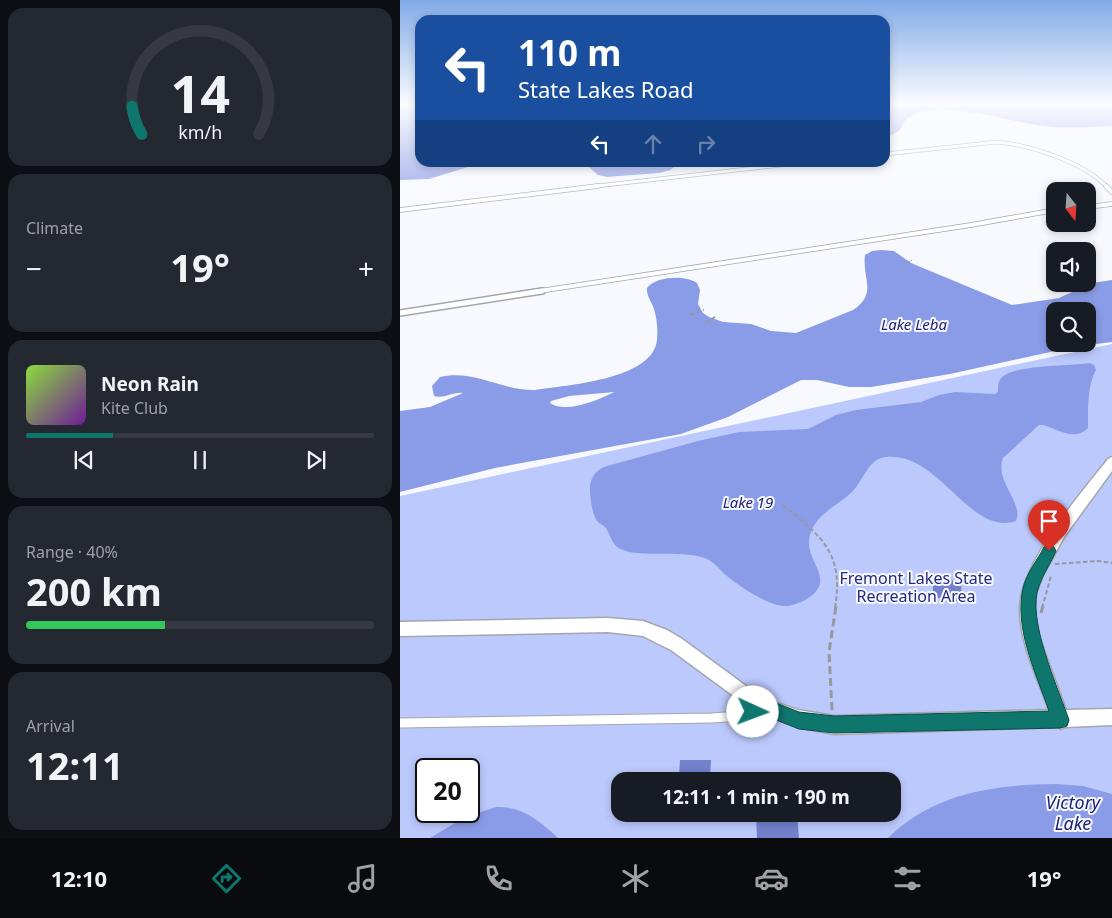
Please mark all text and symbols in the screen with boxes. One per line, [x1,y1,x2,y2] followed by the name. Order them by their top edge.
[518,29,621,76] text: 110 m
[435,35,500,100] icon: left
[170,57,230,128] text: 14
[518,74,694,104] text: State Lakes Road
[178,120,222,144] text: km/h
[586,130,614,158] icon: left
[639,130,667,158] icon: ahead
[692,130,720,158] icon: right
[1046,182,1096,232] north arrow
[1046,182,1096,352] map controls
[26,217,83,239] text: Climate
[170,241,230,293] text: 19°
[1046,242,1096,292] button: sound
[26,249,42,287] text: −
[358,249,374,287] text: +
[1046,302,1096,352] button: search
[881,314,948,334] water label: Lake Leba
[101,371,199,397] text: Neon Rain
[101,397,168,419] text: Kite Club
[70,446,98,474] icon: previous
[186,446,214,474] icon: pause
[302,446,330,474] icon: next
[723,492,773,512] water label: Lake 19
[1028,500,1070,551] pin
[1035,507,1063,535] icon: arrive
[26,541,118,563] text: Range · 40%
[26,565,162,617] text: 200 km
[839,567,993,607] park label: Fremont Lakes State Recreation Area
[726,685,778,737] position arrow
[26,715,75,737] text: Arrival
[26,739,124,791] text: 12:11
[415,758,480,823] speed limit sign: 20
[662,784,850,810] text: 12:11 · 1 min · 190 m
[1046,790,1102,835] water label: Victory Lake
[209,861,244,896] icon: directions
[345,861,380,896] icon: music
[481,861,516,896] icon: phone
[618,861,653,896] icon: climate
[754,861,789,896] icon: car
[890,861,925,896] icon: filters
[51,863,107,893] text: 12:10
[1027,863,1061,893] text: 19°

